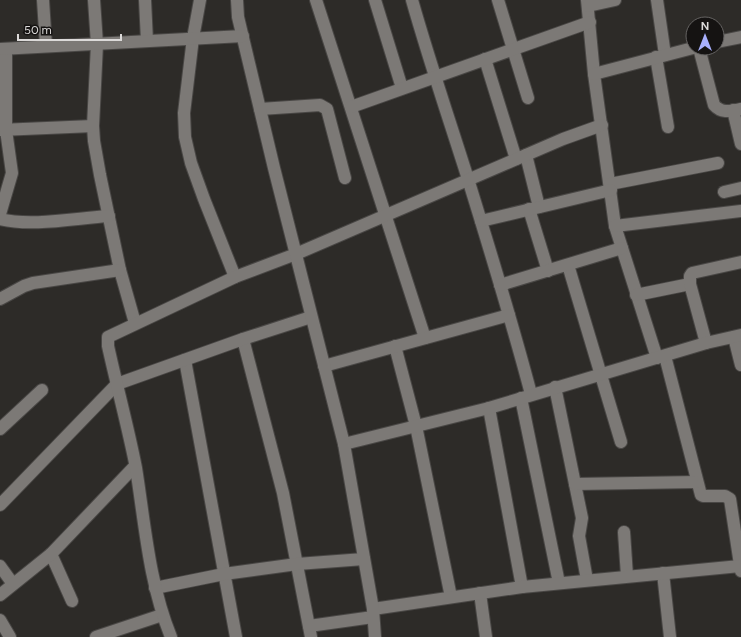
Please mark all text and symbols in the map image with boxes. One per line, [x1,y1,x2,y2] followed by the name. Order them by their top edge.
[18,16,121,42] scale bar
[685,16,725,56] north arrow
[701,20,709,33] text: N
[24,23,52,37] text: 50 m

